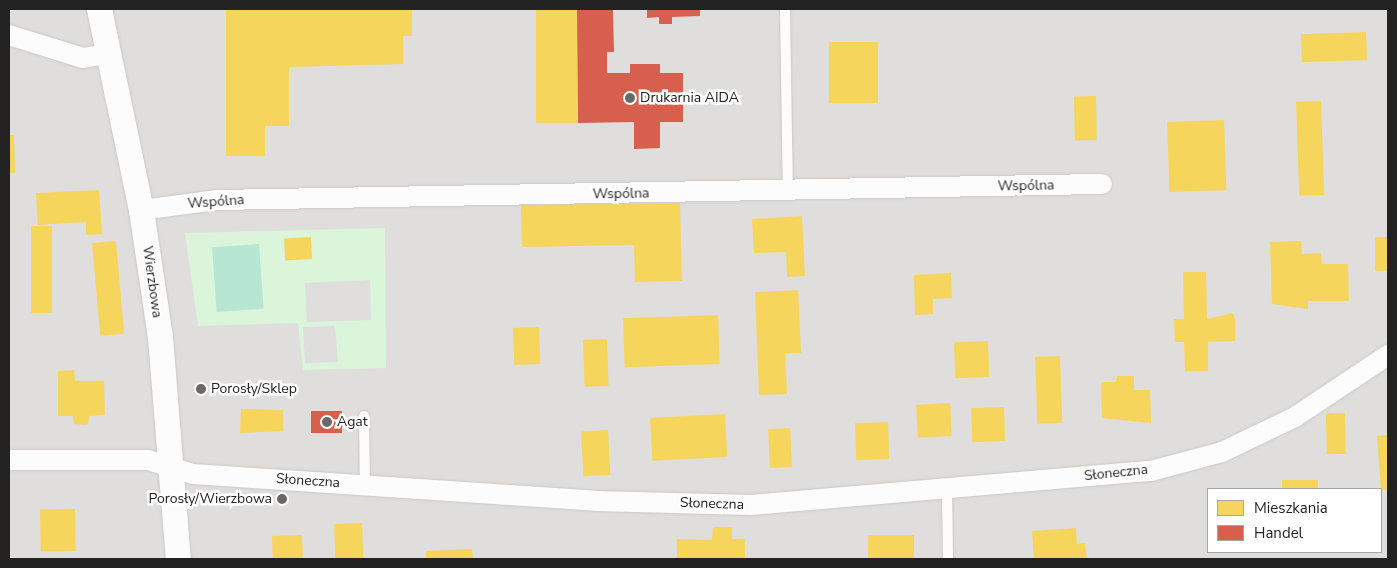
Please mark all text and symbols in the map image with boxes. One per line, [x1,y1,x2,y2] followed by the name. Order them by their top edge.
[640,90,739,106] place label: Drukarnia AIDA
[624,92,636,104] marker: Drukarnia AIDA
[997,177,1055,195] street label: Wspólna
[592,185,650,203] street label: Wspólna
[187,192,245,212] street label: Wspólna
[139,245,165,319] street label: Wierzbowa
[211,381,297,397] place label: Porosły/Sklep
[195,383,207,395] marker: Porosły/Sklep
[337,414,368,430] place label: Agat
[321,416,333,428] marker: Agat
[1083,461,1149,485] street label: Słoneczna
[275,470,341,492] street label: Słoneczna
[1207,488,1382,553] legend
[148,491,272,507] place label: Porosły/Wierzbowa
[276,493,288,505] marker: Porosły/Wierzbowa
[680,494,744,514] street label: Słoneczna
[1254,498,1328,518] text: Mieszkania
[1254,523,1303,543] text: Handel

